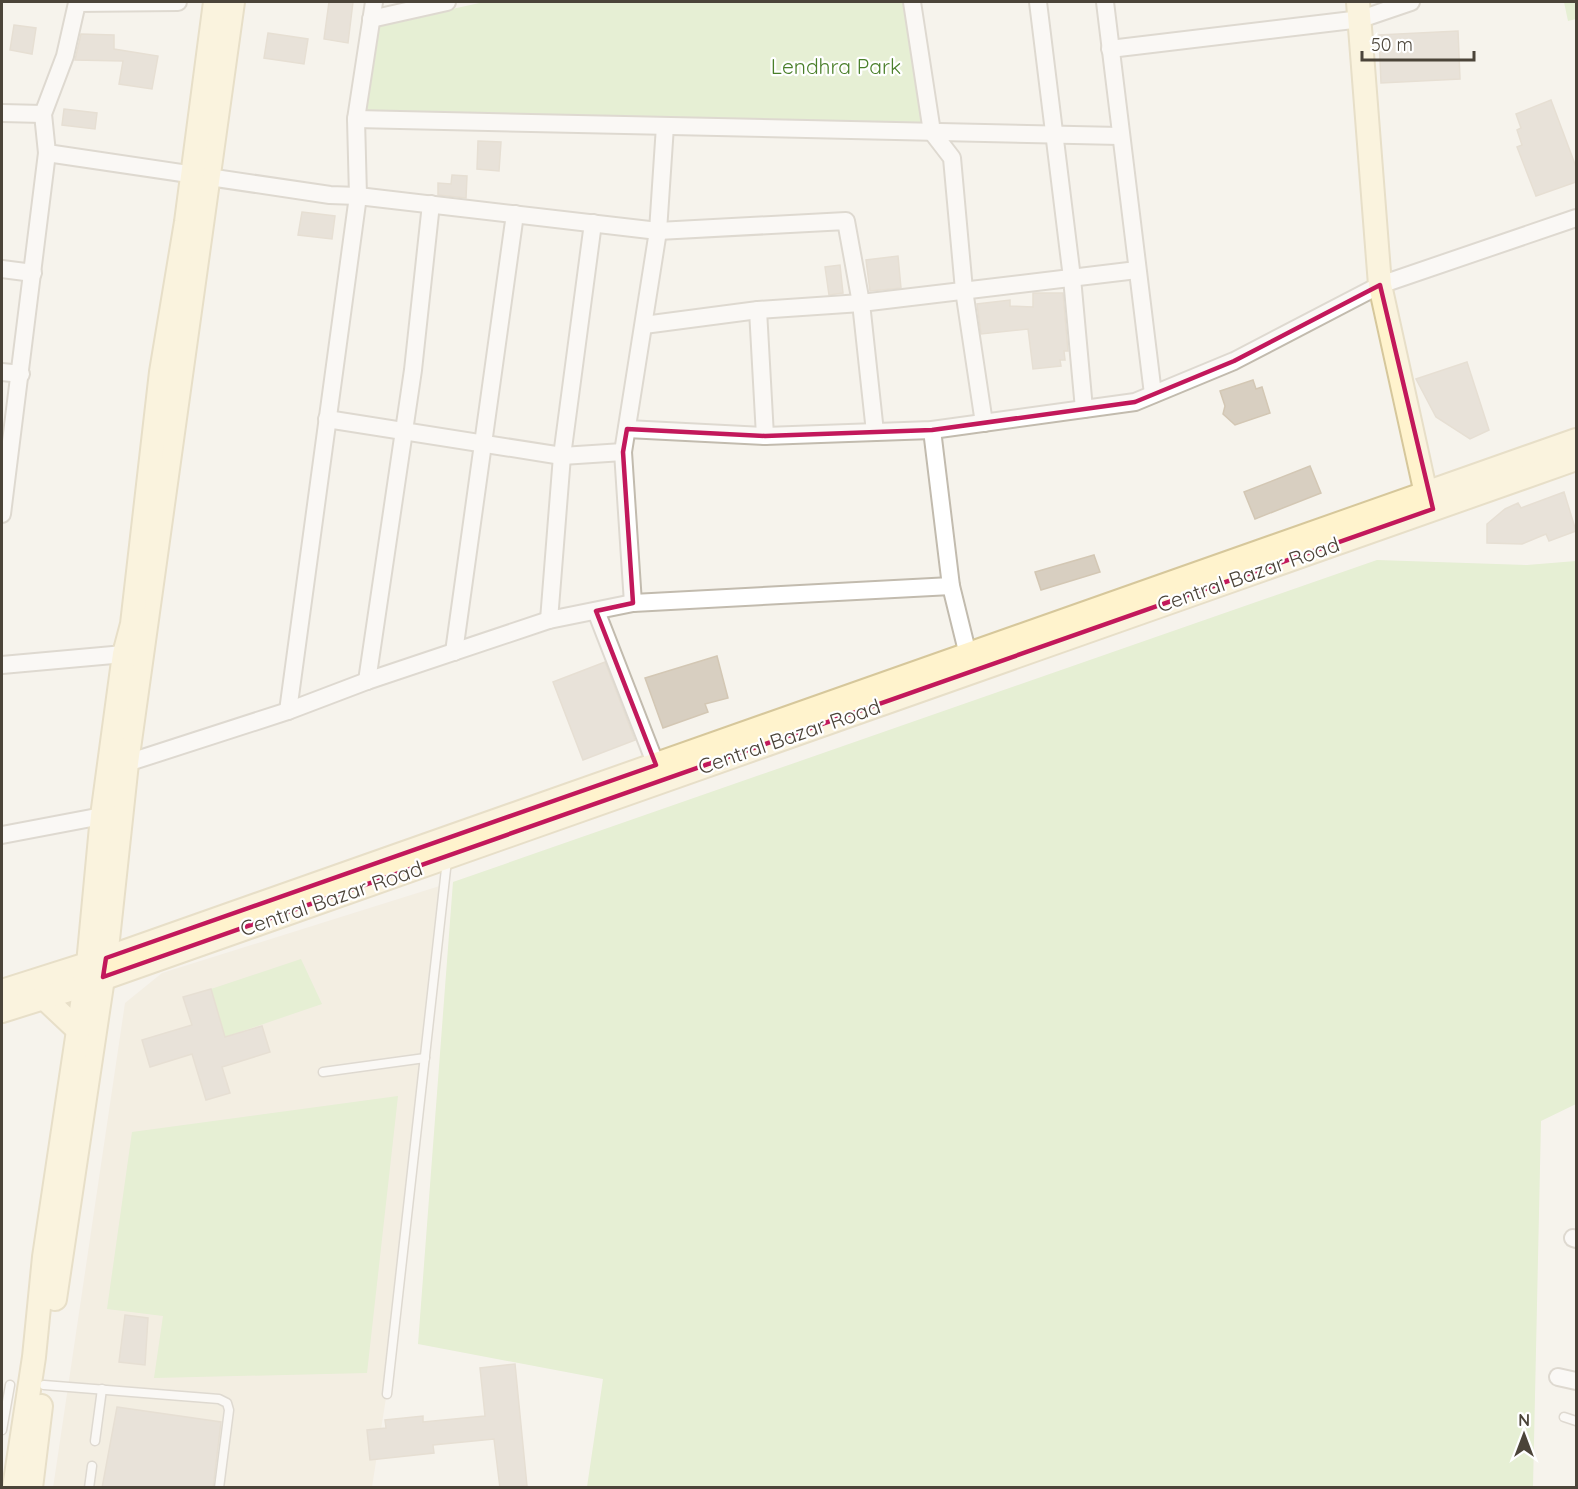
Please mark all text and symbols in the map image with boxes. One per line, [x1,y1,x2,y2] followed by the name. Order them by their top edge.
[1362,24,1474,62] scale bar
[1371,33,1413,56] text: 50 m
[771,53,901,79] park label: Lendhra Park
[1153,531,1343,617] street label: Central Bazar Road
[694,693,884,779] street label: Central Bazar Road
[236,855,426,941] street label: Central Bazar Road
[1494,1405,1554,1465] north arrow
[1518,1410,1530,1430] text: N

